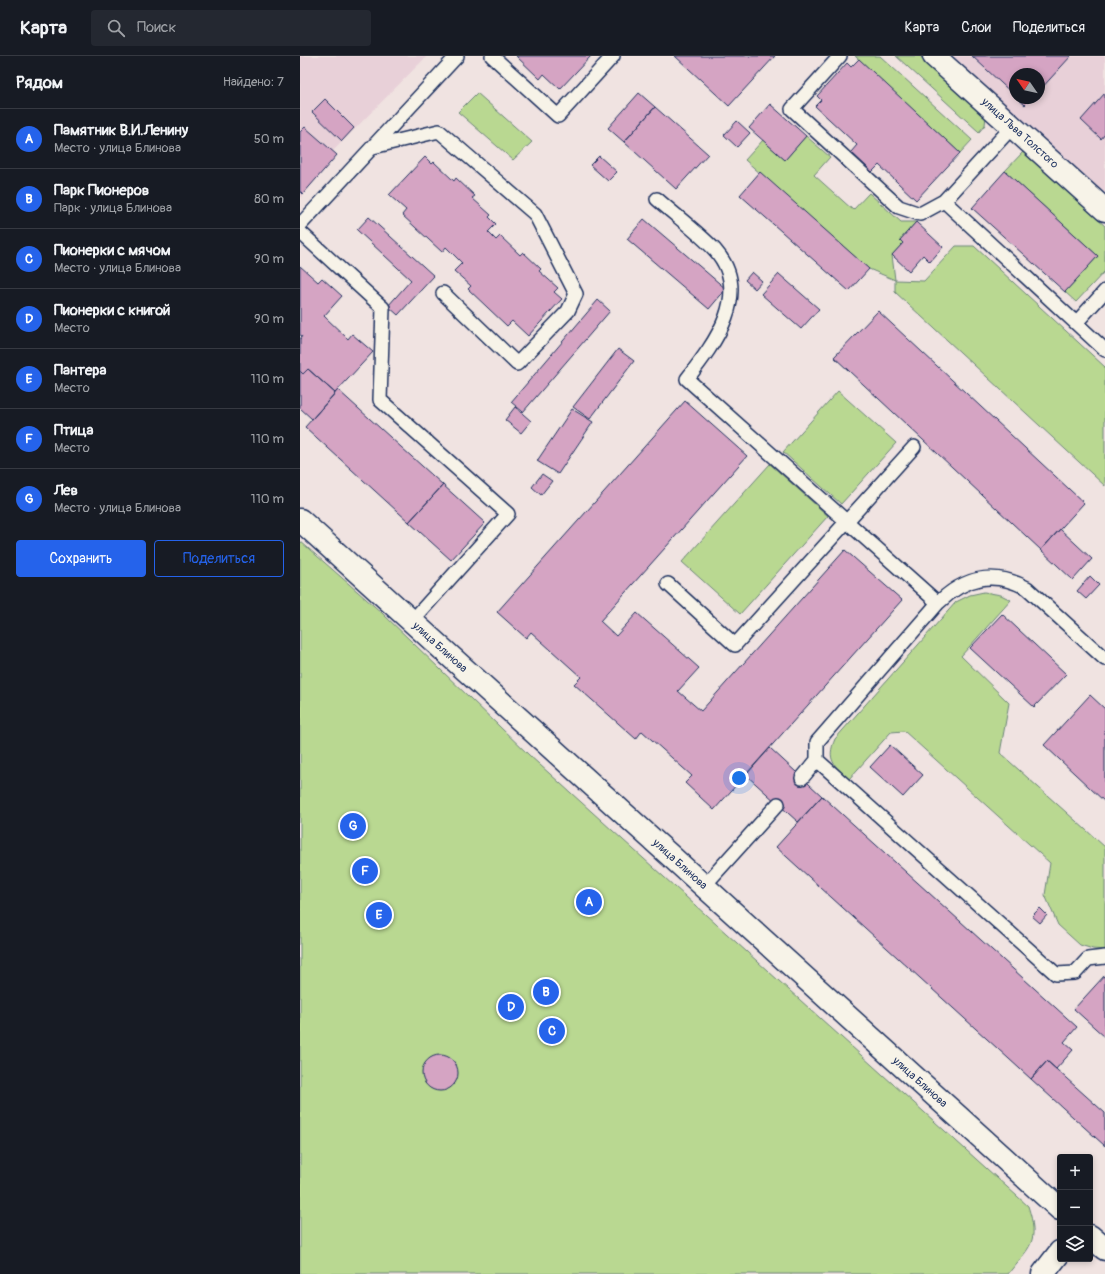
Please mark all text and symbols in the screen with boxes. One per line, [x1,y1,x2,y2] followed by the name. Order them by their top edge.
[91,10,371,46] search box
[20,16,67,40] text: Карта
[105,17,127,39] icon: search
[137,18,176,37] text: Поиск
[905,19,939,36] text: Карта
[961,19,991,36] text: Слои
[1013,19,1085,36] text: Поделиться
[1009,68,1045,104] north arrow
[16,72,63,93] text: Рядом
[223,74,284,90] text: Найдено: 7
[978,95,1061,171] street label: улица Льва Толстого
[54,121,188,140] text: Памятник В.И.Ленину
[25,131,33,147] text: A
[254,131,284,147] text: 50 m
[54,140,181,156] text: Место · улица Блинова
[54,181,149,200] text: Парк Пионеров
[25,191,33,207] text: B
[254,191,284,207] text: 80 m
[54,200,172,216] text: Парк · улица Блинова
[54,241,171,260] text: Пионерки с мячом
[25,251,33,267] text: C
[254,251,284,267] text: 90 m
[54,260,181,276] text: Место · улица Блинова
[54,301,171,320] text: Пионерки с книгой
[25,311,33,327] text: D
[254,311,284,327] text: 90 m
[54,320,90,336] text: Место
[54,361,106,380] text: Пантера
[26,371,32,387] text: E
[251,371,284,387] text: 110 m
[54,380,90,396] text: Место
[54,421,94,440] text: Птица
[25,431,33,447] text: F
[251,431,284,447] text: 110 m
[54,440,90,456] text: Место
[54,481,78,500] text: Лев
[25,491,33,507] text: G
[251,491,284,507] text: 110 m
[54,500,181,516] text: Место · улица Блинова
[16,540,146,577] button: Сохранить
[154,540,284,577] button: Поделиться
[409,618,470,675] street label: улица Блинова
[729,768,749,788] your location
[340,811,366,841] pin: G
[649,835,710,892] street label: улица Блинова
[352,856,378,886] pin: F
[576,887,602,917] pin: A
[366,900,392,930] pin: E
[533,977,559,1007] pin: B
[498,992,524,1022] pin: D
[539,1016,565,1046] pin: C
[889,1053,950,1110] street label: улица Блинова
[1057,1154,1093,1262] map controls
[1057,1154,1093,1190] button: +
[1057,1190,1093,1226] button: −
[1057,1226,1093,1262] button: layers

